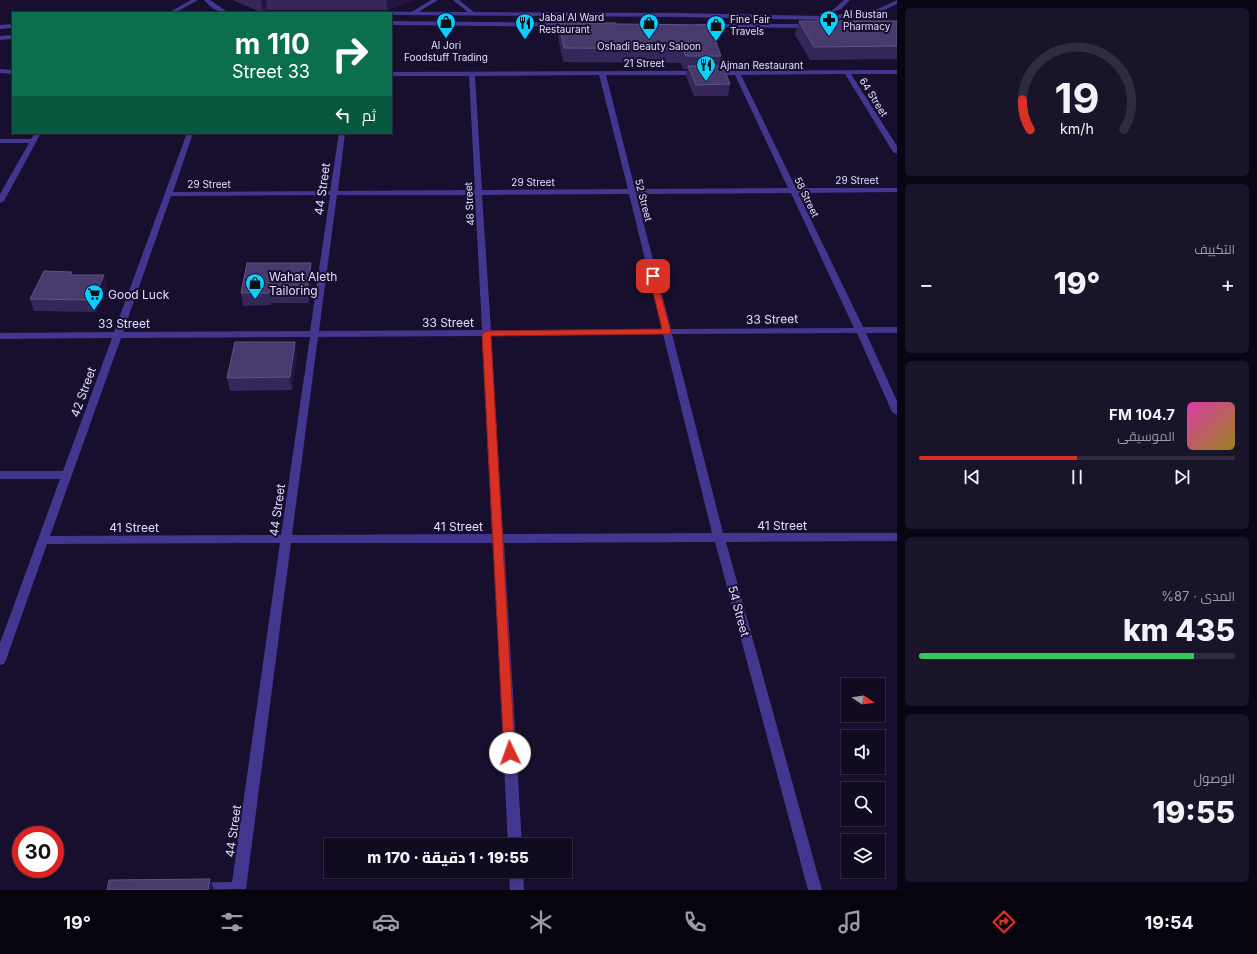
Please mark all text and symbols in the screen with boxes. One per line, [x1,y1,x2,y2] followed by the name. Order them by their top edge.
[843,8,891,32] place label: Al Bustan Pharmacy
[818,9,840,37] pharmacy icon: Al Bustan Pharmacy
[435,11,457,39] shop icon: Al Jori Foodstuff Trading
[539,11,604,35] place label: Jabal Al Ward Restaurant
[514,12,536,40] restaurant icon: Jabal Al Ward Restaurant
[638,12,660,40] shop icon: Oshadi Beauty Saloon
[730,13,771,37] place label: Fine Fair Travels
[705,14,727,42] shop icon: Fine Fair Travels
[235,27,310,61] text: 110 m
[324,28,376,80] icon: right
[404,39,488,63] place label: Al Jori Foodstuff Trading
[597,40,701,52] place label: Oshadi Beauty Saloon
[695,54,717,82] restaurant icon: Ajman Restaurant
[623,57,665,69] street label: 21 Street
[720,59,804,71] place label: Ajman Restaurant
[232,61,310,82] text: 33 Street
[1055,73,1099,123] text: 19
[857,75,891,119] street label: 64 Street
[332,104,354,126] icon: left
[362,106,376,125] text: ثم
[1060,120,1094,137] text: km/h
[311,162,333,216] street label: 44 Street
[835,174,879,186] street label: 29 Street
[792,175,822,220] street label: 58 Street
[511,176,555,188] street label: 29 Street
[187,178,231,190] street label: 29 Street
[633,178,655,223] street label: 52 Street
[462,181,476,226] street label: 48 Street
[1194,241,1235,257] text: التكييف
[636,259,670,293] pin
[642,265,664,287] icon: arrive
[1054,265,1100,301] text: 19°
[269,269,337,298] place label: Wahat Aleth Tailoring
[919,271,934,297] text: −
[1220,271,1235,297] text: +
[244,272,266,300] shop icon: Wahat Aleth Tailoring
[83,283,105,311] supermarket icon: Good Luck
[108,287,170,302] place label: Good Luck
[746,311,798,327] street label: 33 Street
[422,315,474,330] street label: 33 Street
[98,316,150,331] street label: 33 Street
[67,365,99,419] street label: 42 Street
[1109,405,1175,424] text: 104.7 FM
[1117,428,1175,444] text: الموسيقى
[961,466,983,488] icon: previous
[1066,466,1088,488] icon: pause
[1171,466,1193,488] icon: next
[266,483,288,537] street label: 44 Street
[757,518,807,533] street label: 41 Street
[433,519,483,534] street label: 41 Street
[109,520,159,535] street label: 41 Street
[725,584,753,638] street label: 54 Street
[1161,588,1235,604] text: المدى · 87%
[1123,612,1235,648] text: 435 km
[841,678,885,722] north arrow
[841,678,885,878] map controls
[841,730,885,774] button: sound
[489,732,531,774] position arrow
[1194,770,1235,786] text: الوصول
[841,782,885,826] button: search
[1152,794,1235,830] text: 19:55
[222,804,244,858] street label: 44 Street
[12,826,64,878] speed limit sign: 30
[841,834,885,878] button: layers
[367,848,529,867] text: 19:55 · 1 دقيقة · 170 m
[218,908,246,936] icon: filters
[372,908,400,936] icon: car
[527,908,555,936] icon: climate
[681,908,709,936] icon: phone
[836,908,864,936] icon: music
[990,908,1018,936] icon: directions
[63,912,91,933] text: 19°
[1145,912,1194,933] text: 19:54

